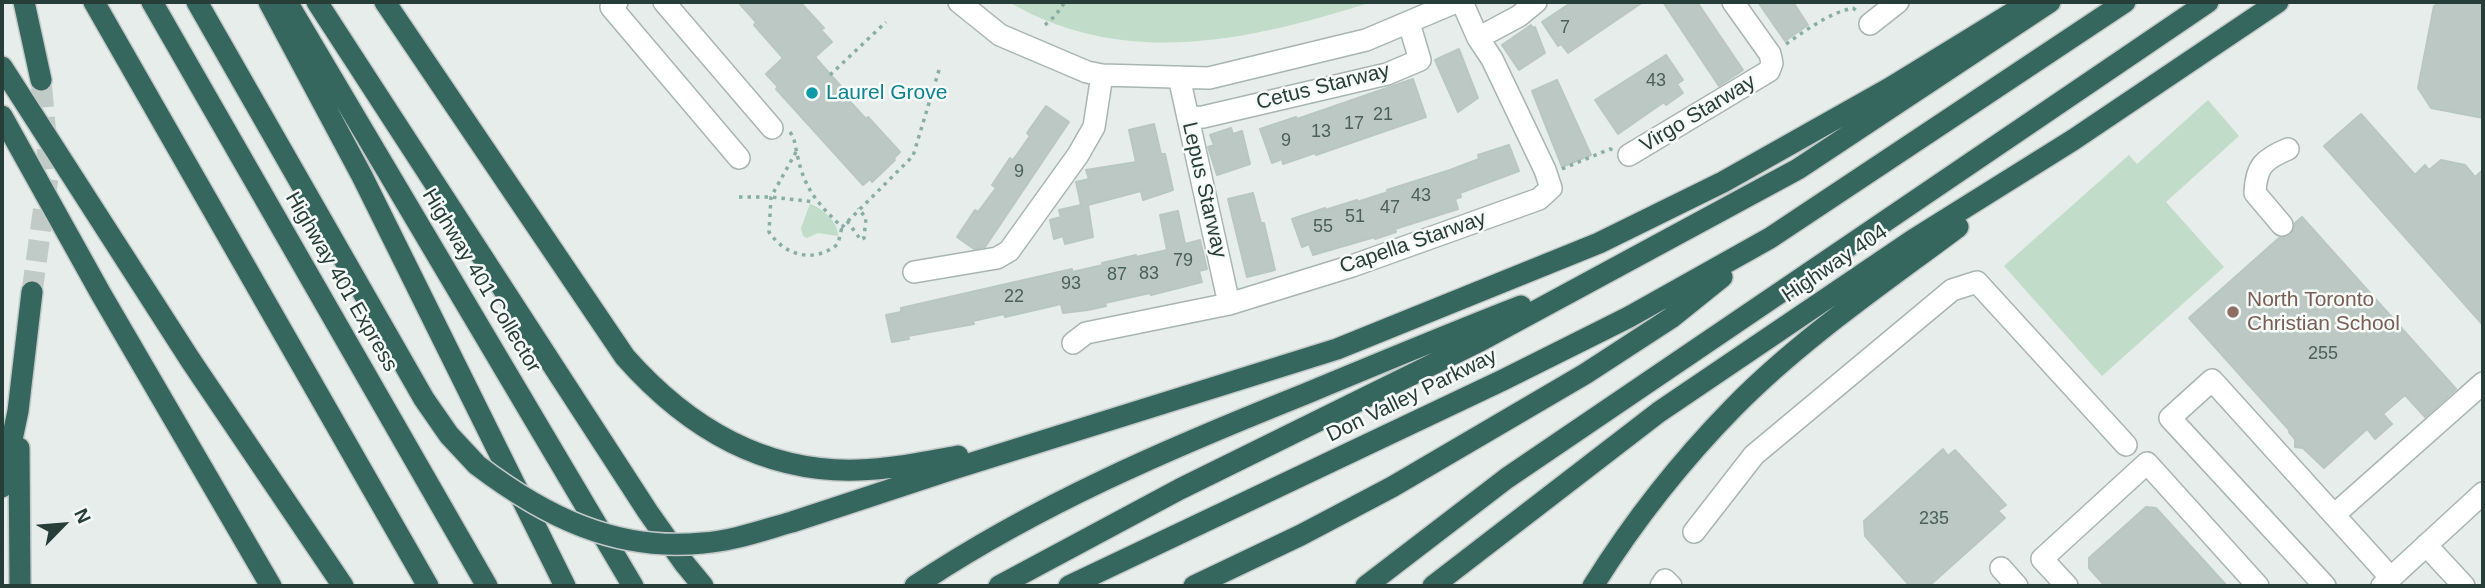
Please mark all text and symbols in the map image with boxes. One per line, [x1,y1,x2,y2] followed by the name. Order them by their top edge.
[1560,17,1570,39] house number: 7
[1254,58,1392,116] street label: Cetus Starway
[1636,70,1760,158] street label: Virgo Starway
[1646,70,1666,92] house number: 43
[826,80,947,106] place label: Laurel Grove
[804,85,820,101] marker: Laurel Grove
[1373,104,1393,126] house number: 21
[1344,113,1364,135] house number: 17
[1176,119,1232,261] street label: Lepus Starway
[1311,121,1331,143] house number: 13
[1281,130,1291,152] house number: 9
[1014,161,1024,183] house number: 9
[416,184,546,378] street label: Highway 401 Collector
[1411,185,1431,207] house number: 43
[279,188,403,376] street label: Highway 401 Express
[1380,197,1400,219] house number: 47
[1337,206,1489,280] street label: Capella Starway
[1345,206,1365,228] house number: 51
[1313,216,1333,238] house number: 55
[1778,220,1892,308] street label: Highway 404
[1173,250,1193,272] house number: 79
[1139,263,1159,285] house number: 83
[1107,264,1127,286] house number: 87
[1061,273,1081,295] house number: 93
[1004,286,1024,308] house number: 22
[2247,287,2400,337] place label: North Toronto Christian School
[2225,304,2241,320] marker: North Toronto Christian School
[2308,343,2338,365] house number: 255
[1323,344,1501,448] street label: Don Valley Parkway
[28,490,98,560] north arrow
[70,505,95,527] text: N
[1919,508,1949,530] house number: 235

